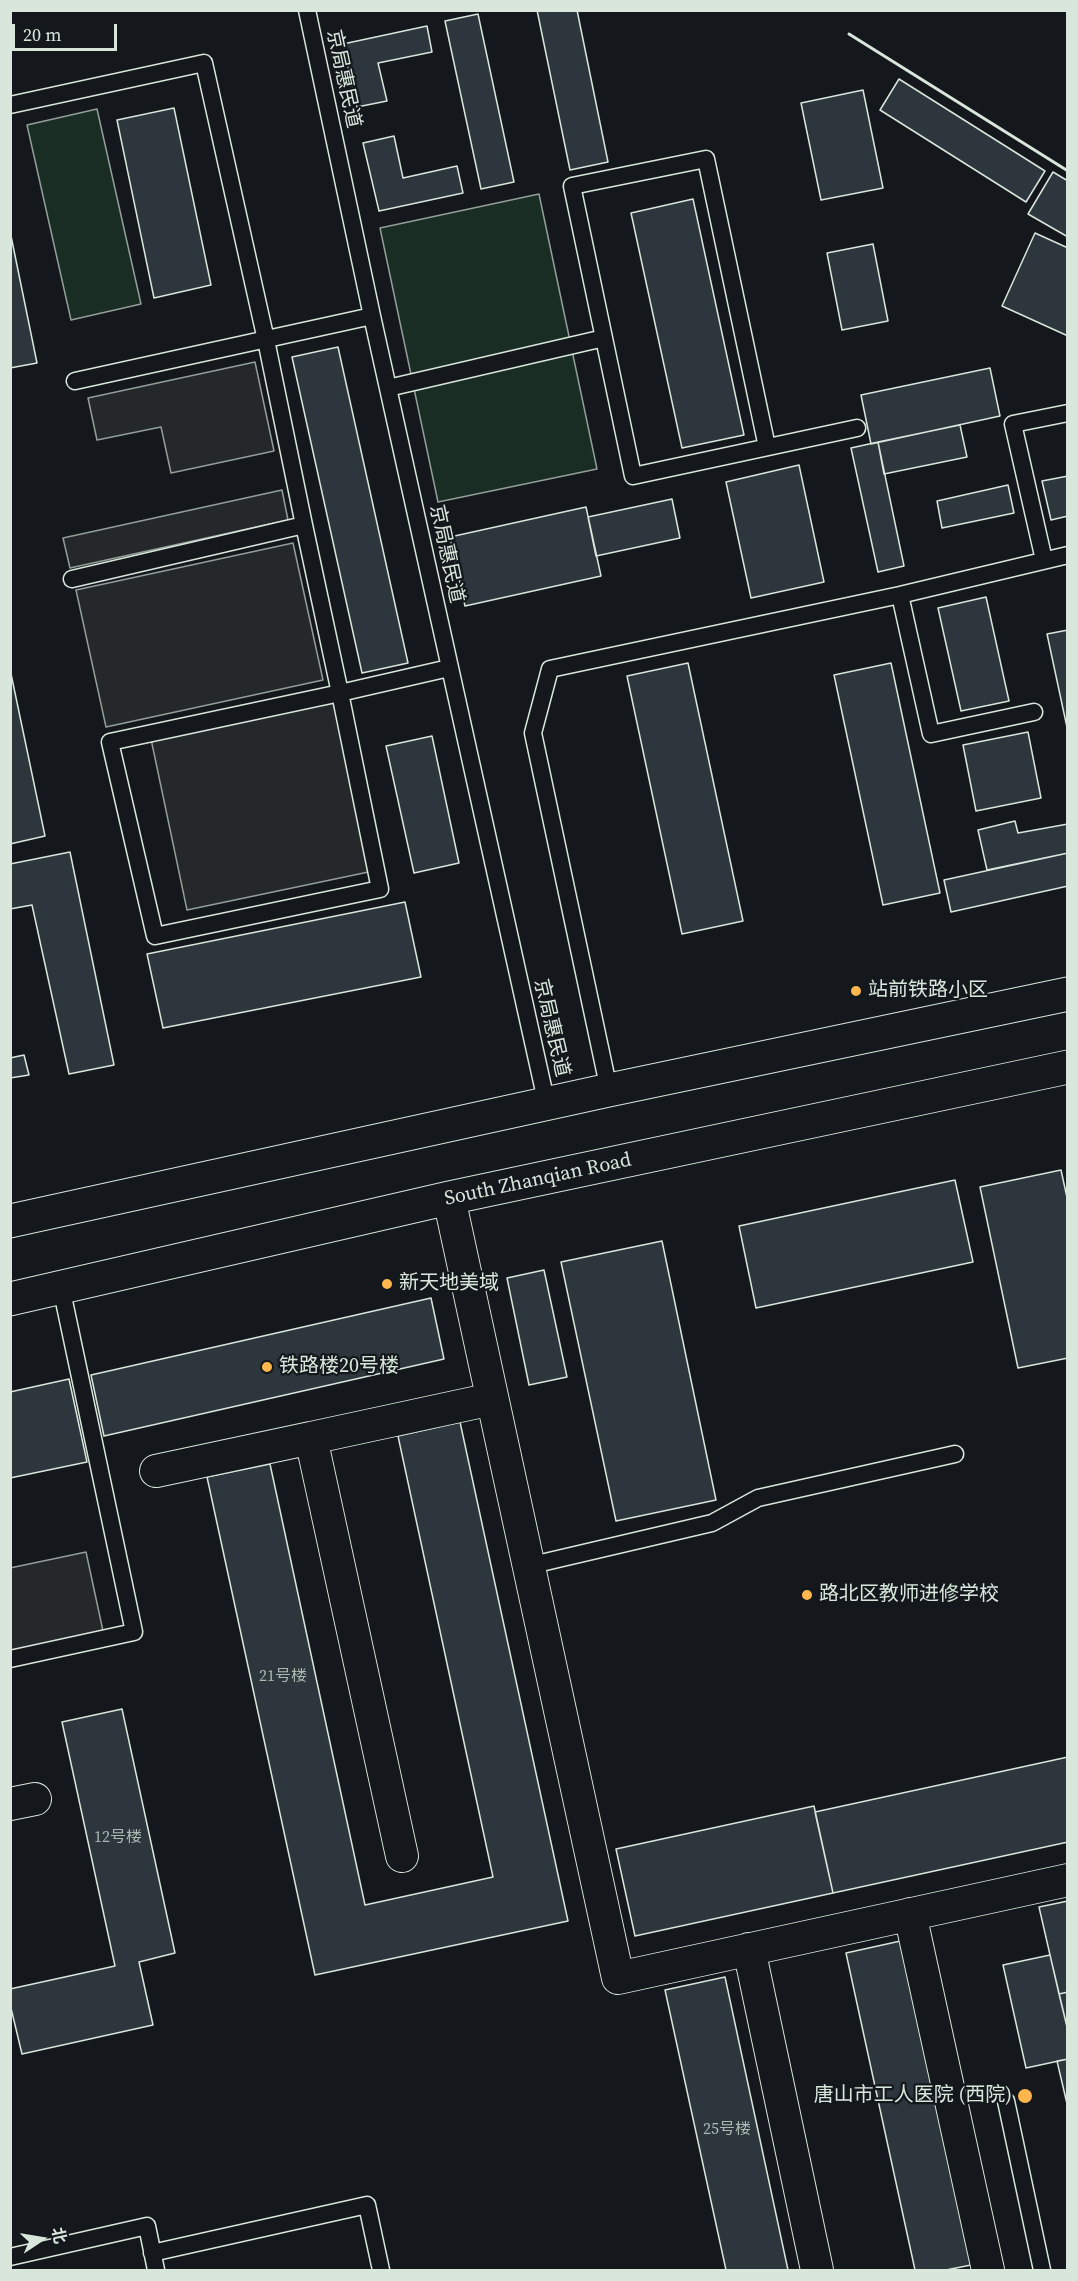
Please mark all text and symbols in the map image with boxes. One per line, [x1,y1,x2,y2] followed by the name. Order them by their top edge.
[15,12,120,50] scale bar
[23,22,61,47] text: 20 m
[321,28,365,130] street label: 京局惠民道
[424,503,468,605] street label: 京局惠民道
[528,977,574,1079] street label: 京局惠民道
[868,979,988,1003] place label: 站前铁路小区
[849,984,863,998] marker: 站前铁路小区
[442,1148,634,1212] street label: South Zhanqian Road
[399,1272,499,1296] place label: 新天地美域
[380,1277,394,1291] marker: 新天地美域
[279,1355,399,1379] place label: 铁路楼20号楼
[260,1360,274,1374] marker: 铁路楼20号楼
[819,1583,999,1607] place label: 路北区教师进修学校
[800,1588,814,1602] marker: 路北区教师进修学校
[259,1667,307,1687] house number: 21号楼
[94,1828,142,1848] house number: 12号楼
[814,2084,1012,2108] place label: 唐山市工人医院 (西院)
[1016,2087,1034,2105] marker: 唐山市工人医院 (西院)
[703,2120,751,2140] house number: 25号楼
[12,2209,72,2269] north arrow
[47,2225,72,2245] text: 北

